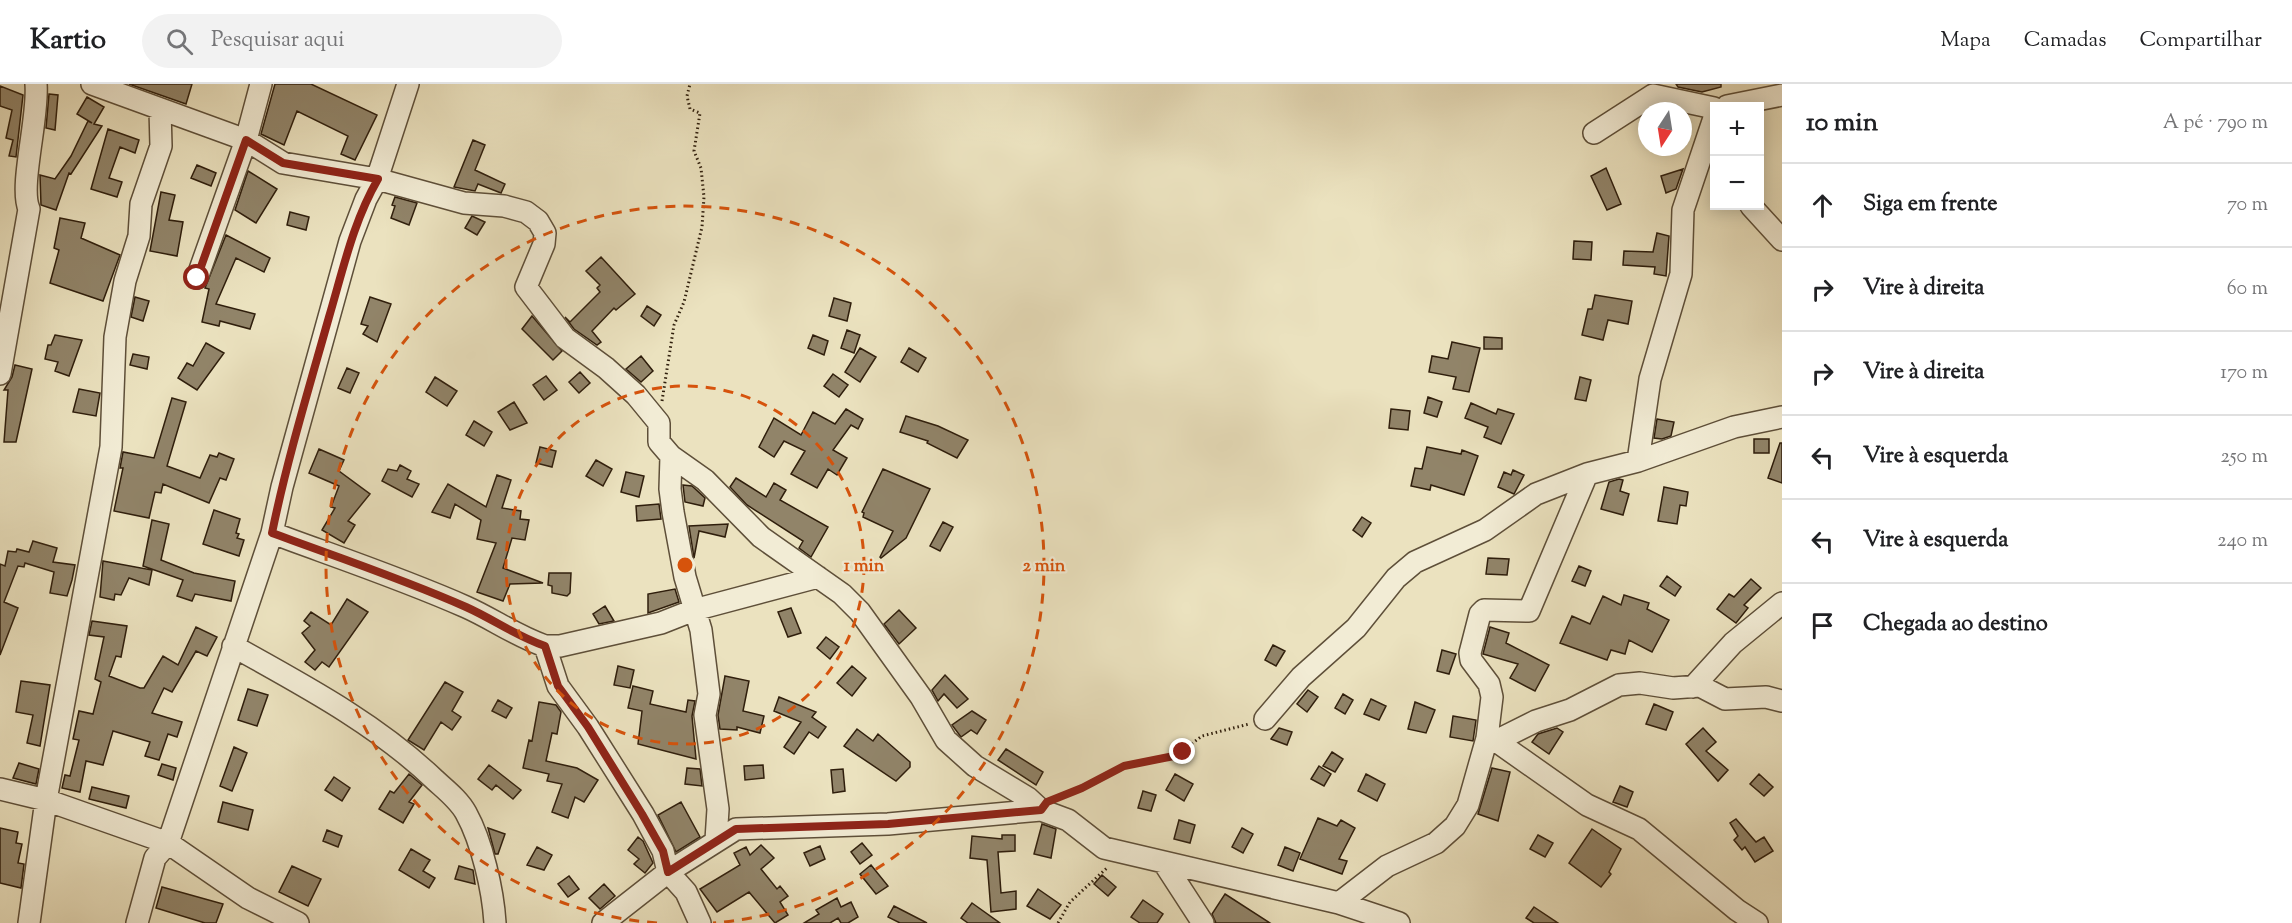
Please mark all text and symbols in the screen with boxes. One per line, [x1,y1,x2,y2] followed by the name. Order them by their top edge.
[142,14,562,68] search box
[30,21,106,61] text: Kartio
[163,25,196,58] icon: search
[211,25,345,57] text: Pesquisar aqui
[1941,26,1991,56] text: Mapa
[2024,26,2107,56] text: Camadas
[2140,26,2262,56] text: Compartilhar
[1638,102,1692,156] north arrow
[1710,102,1764,210] map controls
[1710,102,1764,156] button: +
[1806,105,1878,142] text: 10 min
[2163,109,2268,138] text: A pé · 790 m
[1710,156,1764,210] button: −
[1806,189,1839,222] icon: ahead
[1863,189,1998,221] text: Siga em frente
[2227,191,2268,220] text: 70 m
[183,264,209,290] route start
[1806,273,1839,306] icon: right
[1863,273,1985,305] text: Vire à direita
[2227,275,2268,304] text: 60 m
[1806,357,1839,390] icon: right
[1863,357,1985,389] text: Vire à direita
[2220,359,2268,388] text: 170 m
[1806,441,1839,474] icon: left
[1863,441,2008,473] text: Vire à esquerda
[2220,443,2268,472] text: 250 m
[1806,525,1839,558] icon: left
[1863,525,2008,557] text: Vire à esquerda
[2217,527,2268,556] text: 240 m
[844,554,885,580] text: 1 min
[1023,554,1066,580] text: 2 min
[675,555,695,575] centre of rings
[1806,609,1839,642] icon: arrive
[1863,609,2048,641] text: Chegada ao destino
[1169,738,1195,764] route end

